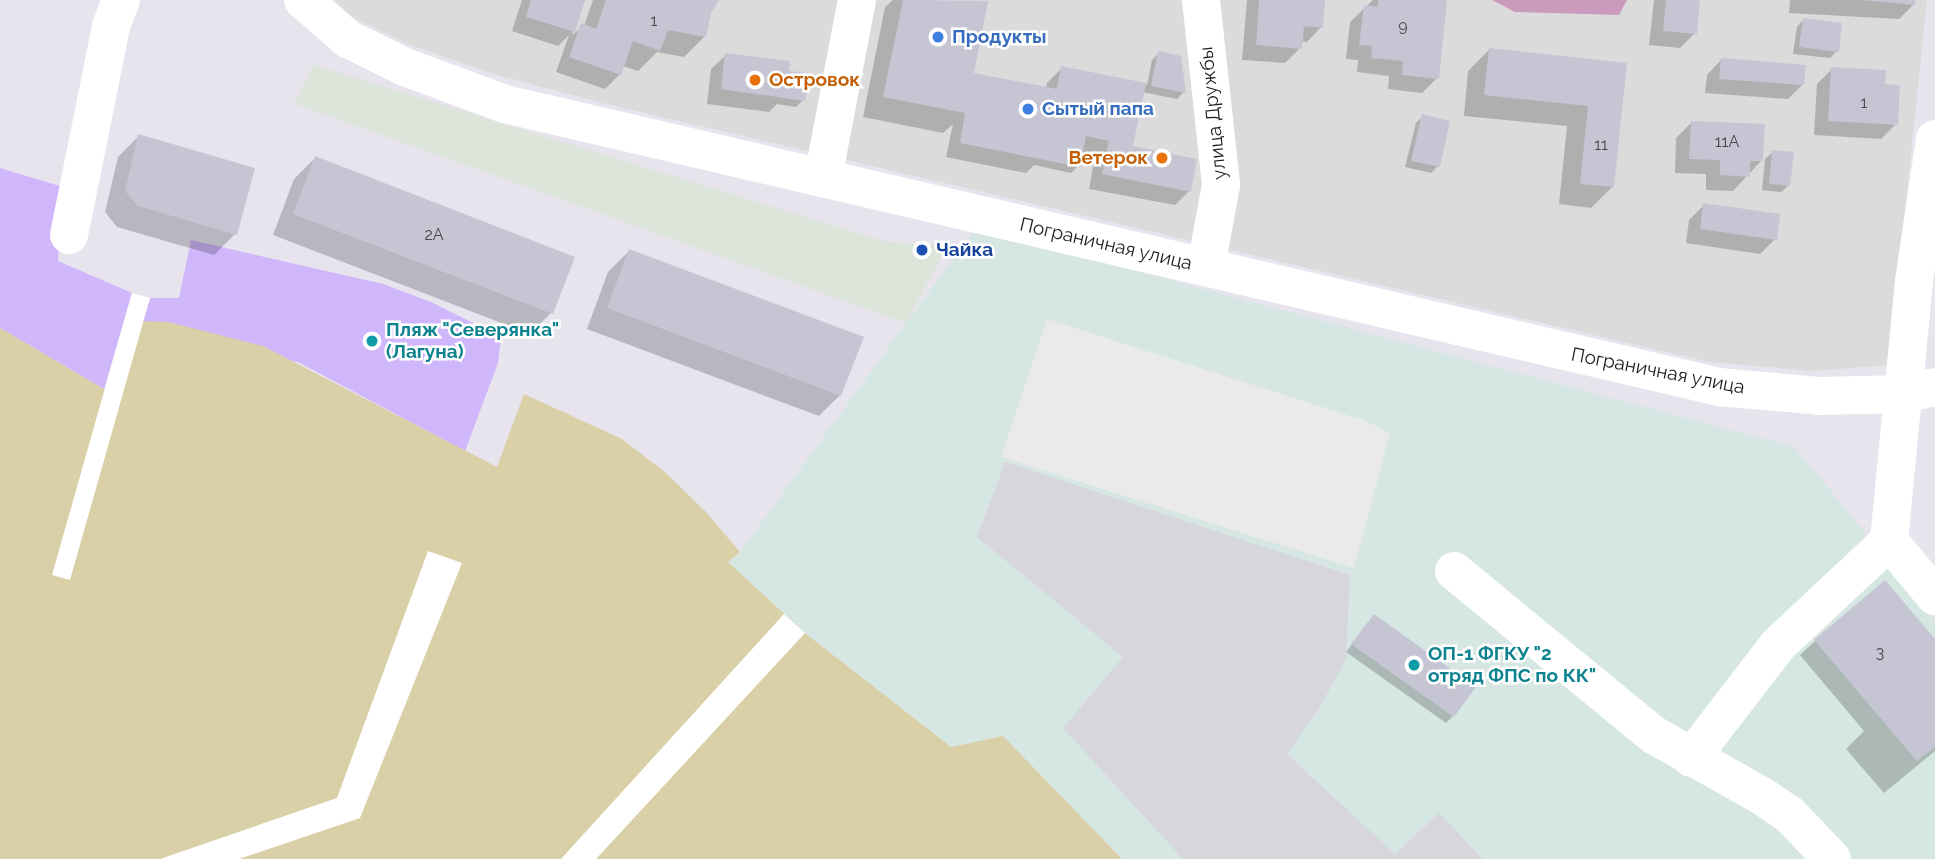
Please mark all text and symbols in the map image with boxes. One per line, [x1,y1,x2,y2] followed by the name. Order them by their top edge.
[651,11,657,31] house number: 1
[1398,16,1408,36] house number: 9
[952,26,1047,48] place label: Продукты
[930,29,946,45] marker: Продукты
[1195,45,1231,181] street label: улица Дружбы
[769,69,860,91] place label: Островок
[747,72,763,88] marker: Островок
[1861,93,1867,113] house number: 1
[1042,98,1154,120] place label: Сытый папа
[1020,101,1036,117] marker: Сытый папа
[1715,132,1739,152] house number: 11А
[1594,135,1608,155] house number: 11
[1068,147,1148,169] place label: Ветерок
[1154,150,1170,166] marker: Ветерок
[1017,213,1195,275] street label: Пограничная улица
[424,225,444,245] house number: 2А
[936,239,993,261] place label: Чайка
[914,242,930,258] marker: Чайка
[386,319,559,363] place label: Пляж "Северянка" (Лагуна)
[364,333,380,349] marker: Пляж "Северянка" (Лагуна)
[1569,343,1747,399] street label: Пограничная улица
[1428,643,1596,687] place label: ОП-1 ФГКУ "2 отряд ФПС по КК"
[1876,643,1884,663] house number: 3
[1406,657,1422,673] marker: ОП-1 ФГКУ "2 отряд ФПС по КК"

